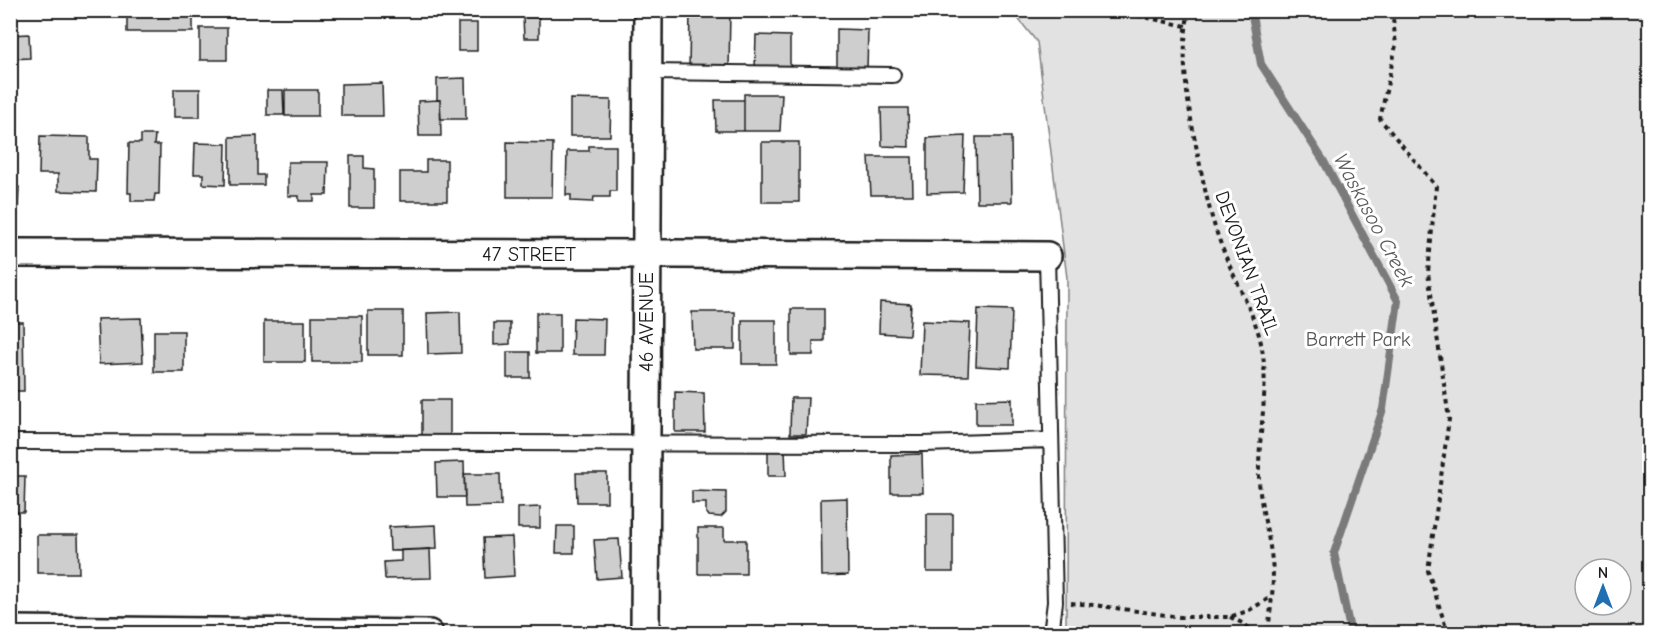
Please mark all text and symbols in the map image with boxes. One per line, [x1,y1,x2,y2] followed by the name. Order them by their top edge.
[1329,149,1420,292] water label: Waskasoo Creek
[1210,188,1284,338] street label: DEVONIAN TRAIL
[482,243,576,266] street label: 47 STREET
[635,272,658,372] street label: 46 AVENUE
[1306,328,1411,351] park label: Barrett Park
[1573,557,1633,617] north arrow
[1598,564,1608,582] text: N

